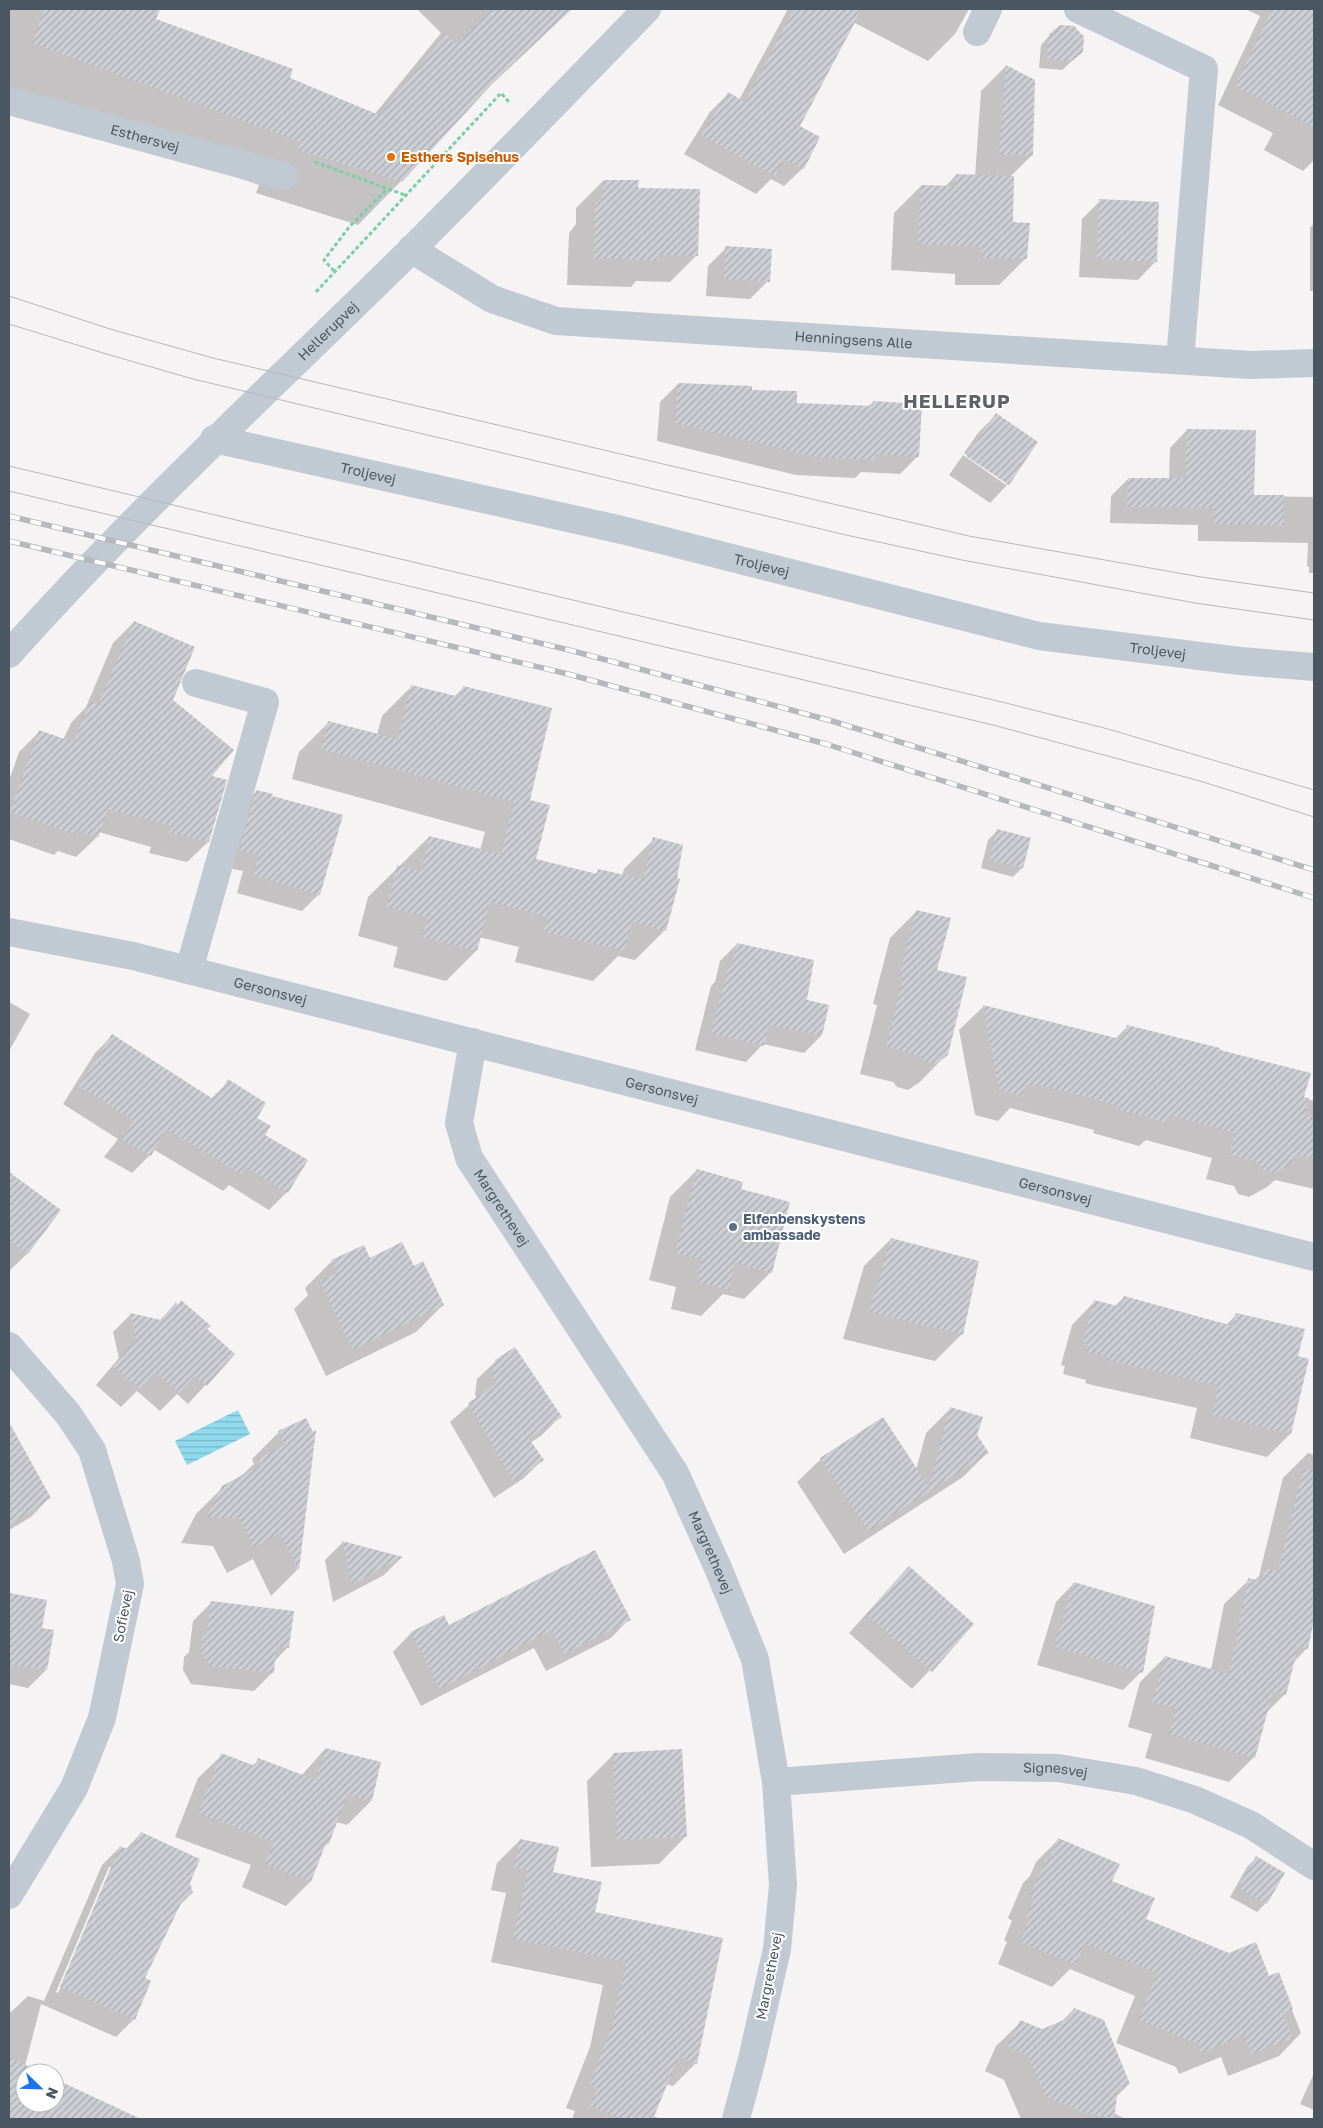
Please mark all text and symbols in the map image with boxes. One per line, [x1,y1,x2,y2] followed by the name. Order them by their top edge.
[109,120,181,155] street label: Esthersvej
[401,148,519,165] place label: Esthers Spisehus
[385,151,397,163] marker: Esthers Spisehus
[294,298,361,364] street label: Hellerupvej
[794,327,913,352] street label: Henningsens Alle
[903,389,1011,412] district label: HELLERUP
[339,458,398,487] street label: Troljevej
[732,550,791,580] street label: Troljevej
[1129,638,1187,662] street label: Troljevej
[232,973,309,1008] street label: Gersonsvej
[624,1073,700,1108] street label: Gersonsvej
[470,1166,533,1249] street label: Margrethevej
[1017,1173,1094,1208] street label: Gersonsvej
[743,1210,866,1243] place label: Elfenbenskystens ambassade
[727,1221,739,1233] marker: Elfenbenskystens ambassade
[685,1508,737,1596] street label: Margrethevej
[109,1588,136,1644] street label: Sofievej
[1023,1759,1089,1781] street label: Signesvej
[752,1931,785,2021] street label: Margrethevej
[15,2063,65,2113] north arrow
[43,2085,62,2101] text: N

